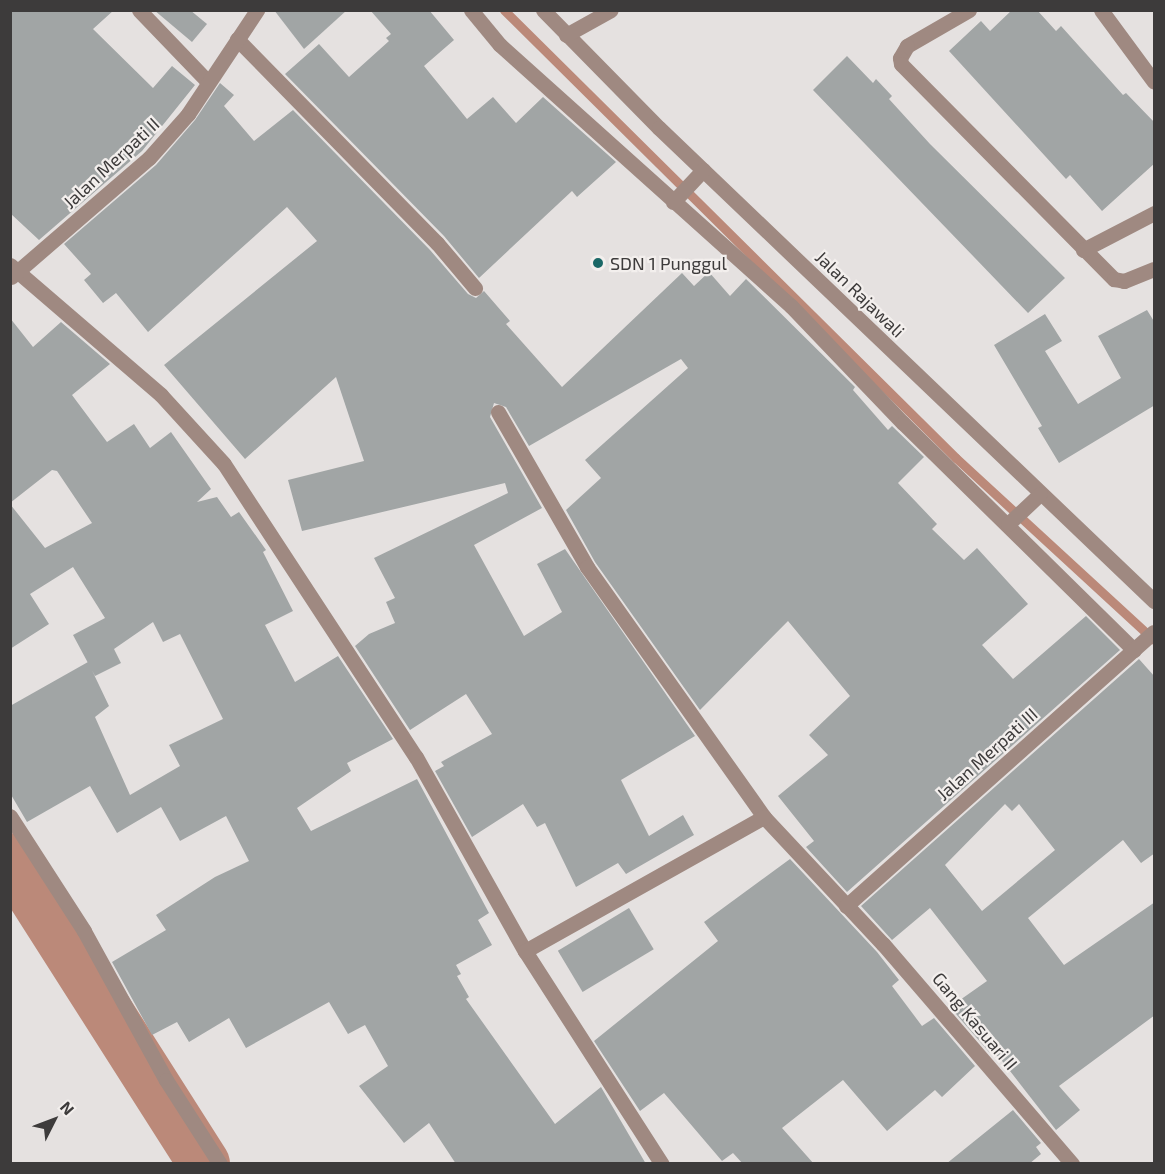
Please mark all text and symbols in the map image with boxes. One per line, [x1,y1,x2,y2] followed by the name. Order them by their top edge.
[58,113,164,213] street label: Jalan Merpati II
[811,246,909,342] street label: Jalan Rajawali
[610,252,727,274] place label: SDN 1 Punggul
[591,256,605,270] marker: SDN 1 Punggul
[932,703,1042,805] street label: Jalan Merpati III
[928,968,1022,1074] street label: Gang Kasuari II
[24,1090,84,1150] north arrow
[57,1097,79,1118] text: N

